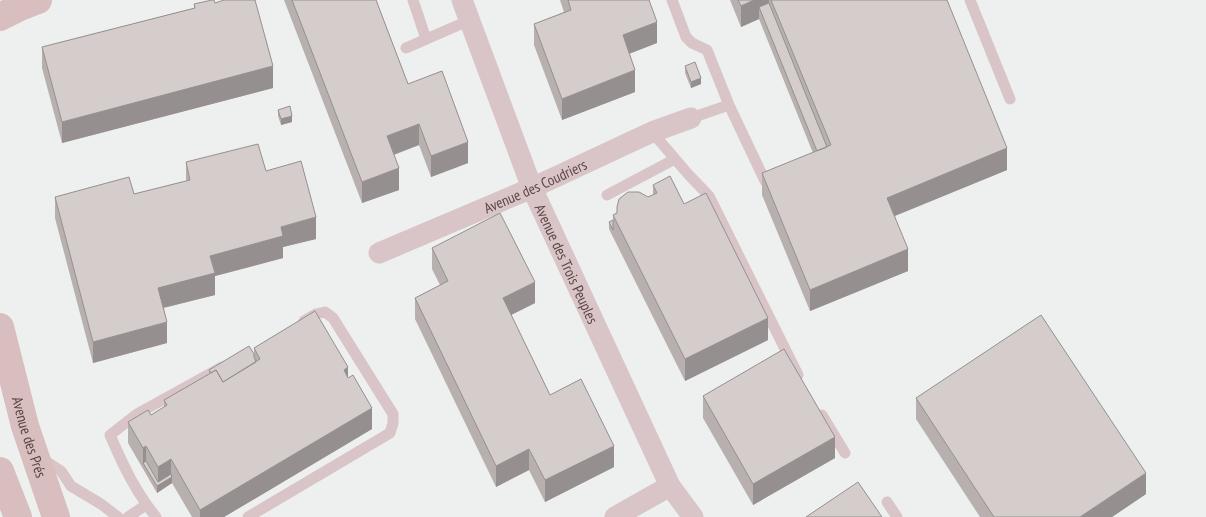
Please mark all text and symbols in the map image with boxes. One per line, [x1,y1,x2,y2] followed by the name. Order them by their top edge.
[481,154,590,217] street label: Avenue des Coudriers
[531,201,603,327] street label: Avenue des Trois Peuples
[8,395,51,480] street label: Avenue des Prés

